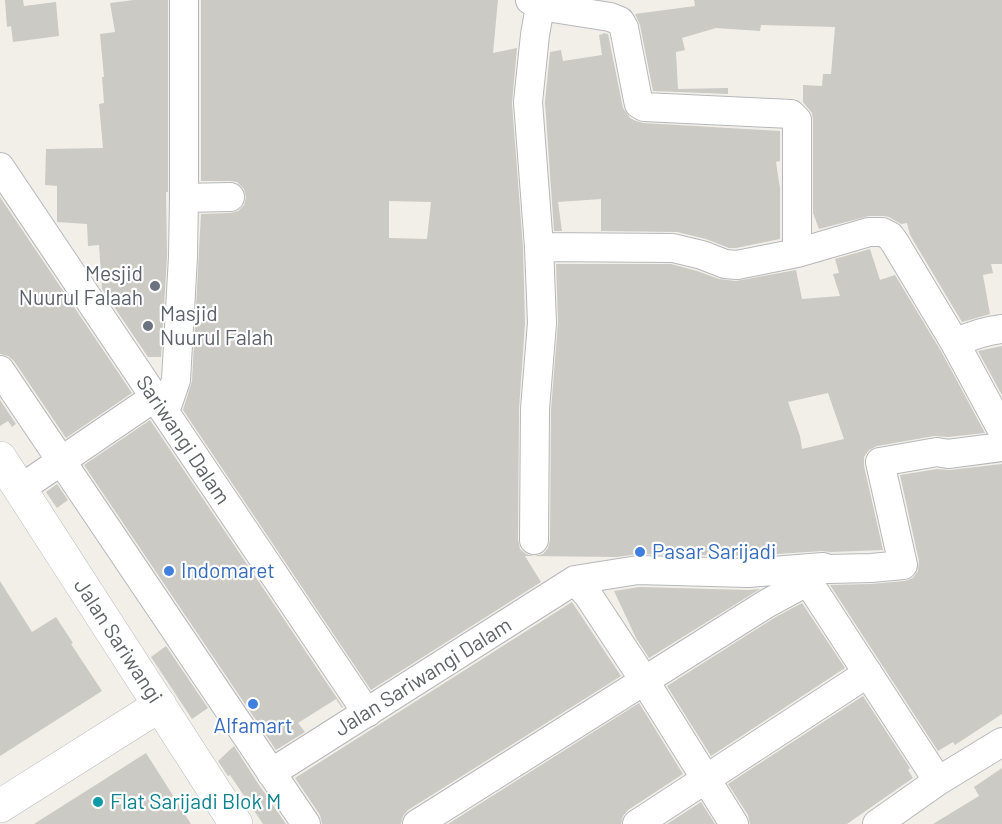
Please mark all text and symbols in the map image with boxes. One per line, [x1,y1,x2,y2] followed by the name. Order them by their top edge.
[19,261,143,311] place label: Mesjid Nuurul Falaah
[148,279,162,293] marker: Mesjid Nuurul Falaah
[160,301,274,351] place label: Masjid Nuurul Falah
[141,319,155,333] marker: Masjid Nuurul Falah
[131,371,235,509] street label: Sariwangi Dalam
[652,539,776,565] place label: Pasar Sarijadi
[633,545,647,559] marker: Pasar Sarijadi
[181,558,275,584] place label: Indomaret
[162,564,176,578] marker: Indomaret
[68,574,168,708] street label: Jalan Sariwangi
[330,612,516,742] street label: Jalan Sariwangi Dalam
[246,697,260,711] marker: Alfamart
[213,713,293,739] place label: Alfamart
[110,789,281,815] place label: Flat Sarijadi Blok M
[91,795,105,809] marker: Flat Sarijadi Blok M

